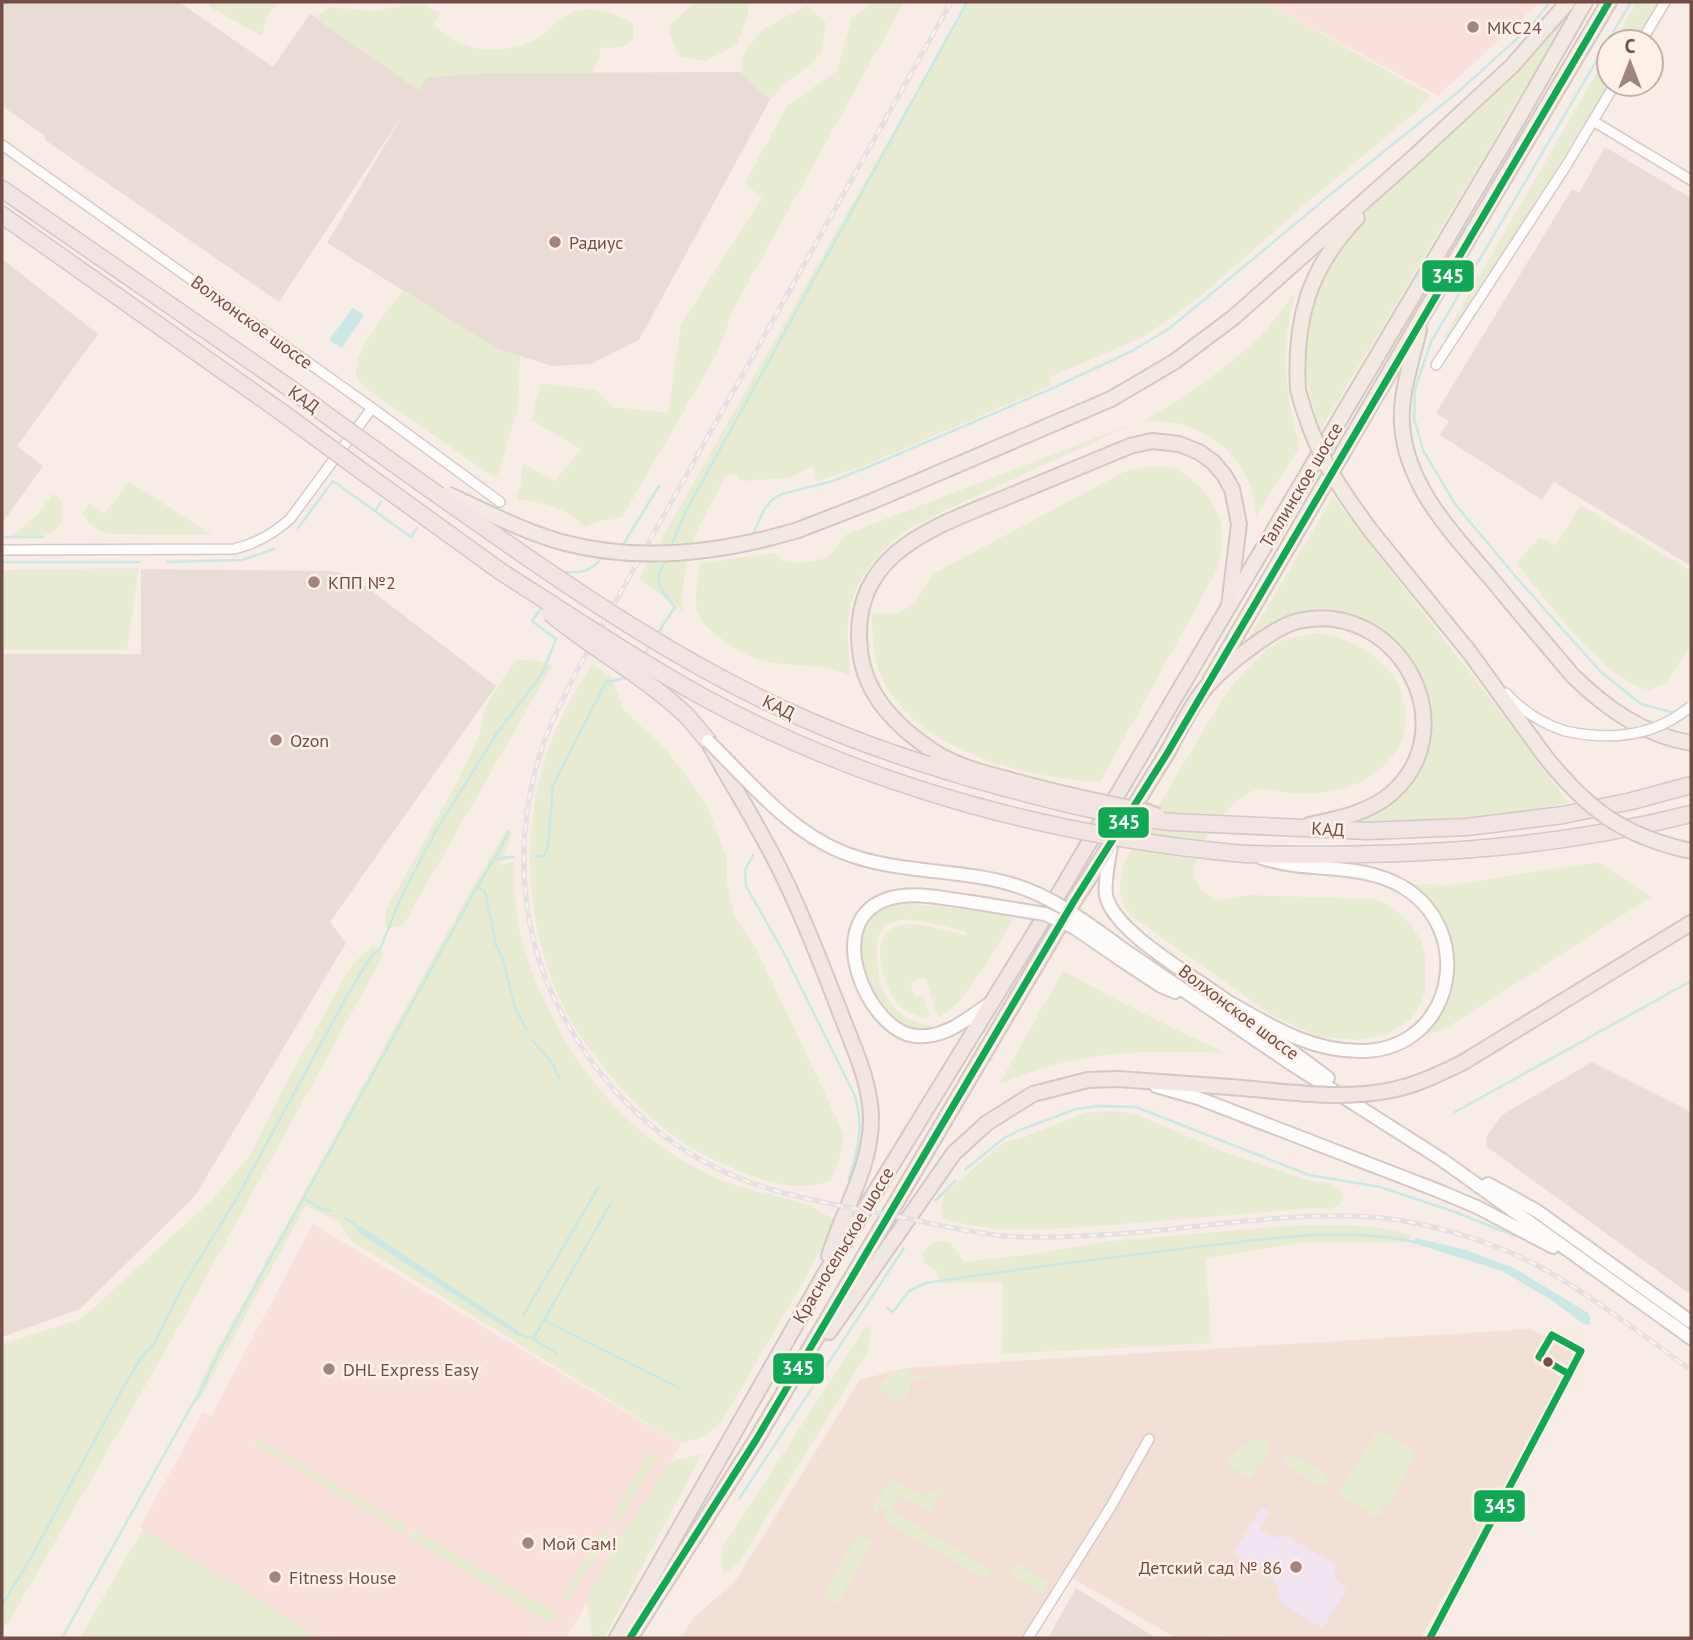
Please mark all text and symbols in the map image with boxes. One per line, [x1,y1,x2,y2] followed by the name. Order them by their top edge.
[1487,16,1542,39] place label: МКС24
[1465,19,1481,35] marker: МКС24
[1595,28,1665,98] north arrow
[1625,34,1636,58] text: С
[569,231,623,254] place label: Радиус
[547,234,563,250] marker: Радиус
[1421,259,1475,293] line badge: 345
[1432,264,1464,288] text: 345
[187,270,317,374] street label: Волхонское шоссе
[284,380,324,418] street label: КАД
[1255,418,1347,552] street label: Таллинское шоссе
[328,571,396,594] place label: КПП №2
[306,574,322,590] marker: КПП №2
[759,689,799,725] street label: КАД
[290,729,329,752] place label: Ozon
[268,732,284,748] marker: Ozon
[1097,806,1150,839] line badge: 345
[1108,810,1140,834] text: 345
[1311,817,1345,841] street label: КАД
[1174,959,1304,1065] street label: Волхонское шоссе
[787,1163,899,1327] street label: Красносельское шоссе
[772,1352,825,1385] line badge: 345
[1541,1355,1555,1369] unlabelled marker
[782,1356,814,1380] text: 345
[343,1358,479,1381] place label: DHL Express Easy
[321,1361,337,1377] marker: DHL Express Easy
[1473,1489,1526,1523] line badge: 345
[1484,1494,1516,1518] text: 345
[542,1532,617,1555] place label: Мой Сам!
[520,1535,536,1551] marker: Мой Сам!
[1139,1556,1282,1579] place label: Детский сад № 86
[1288,1559,1304,1575] marker: Детский сад № 86
[289,1566,396,1589] place label: Fitness House
[267,1569,283,1585] marker: Fitness House

